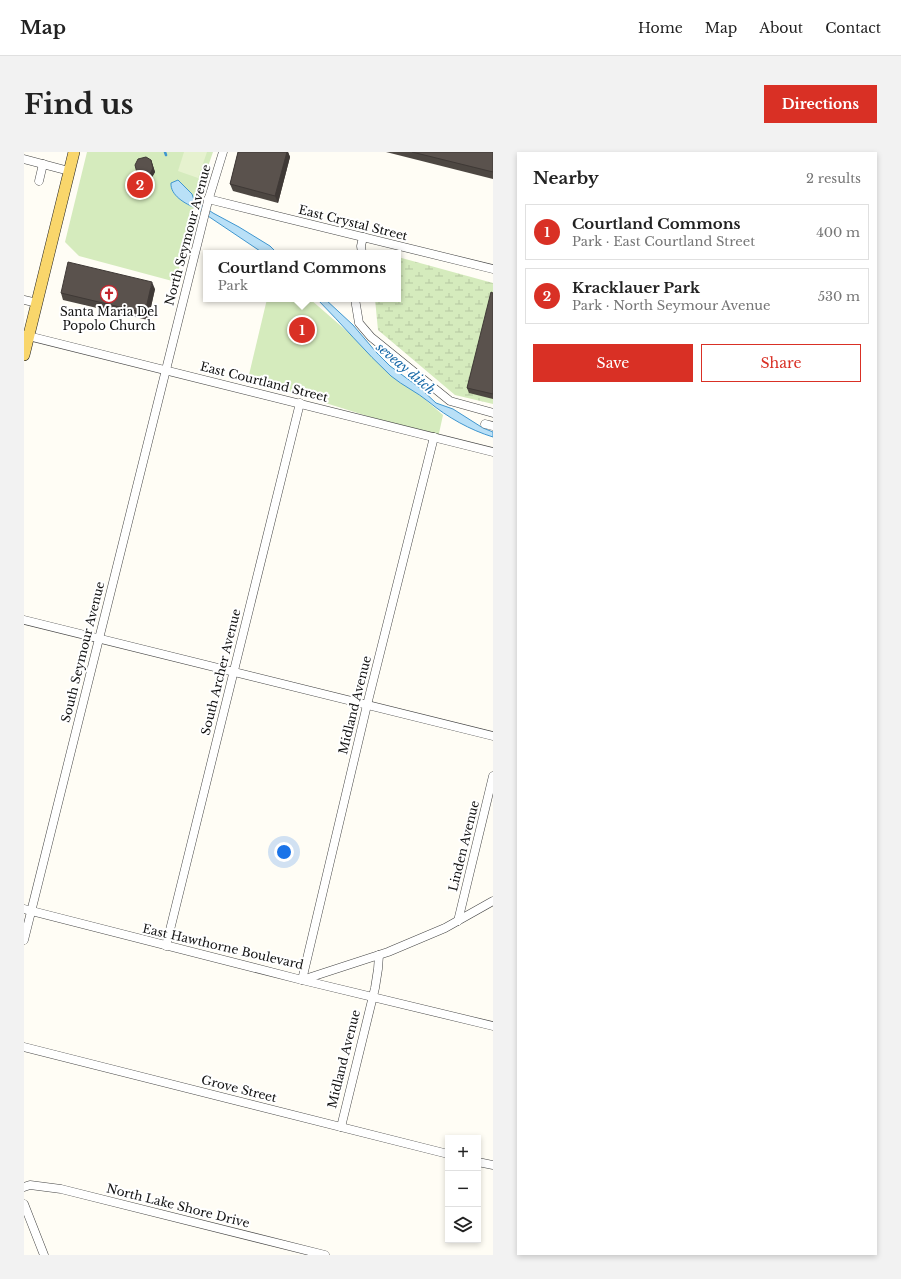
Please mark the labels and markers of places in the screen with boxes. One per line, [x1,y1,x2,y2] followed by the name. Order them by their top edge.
[127,170,153,200] pin: 2
[99,284,119,304] church icon: Santa Maria Del Popolo Church
[60,304,158,333] place label: Santa Maria Del Popolo Church
[289,315,315,345] pin: 1

